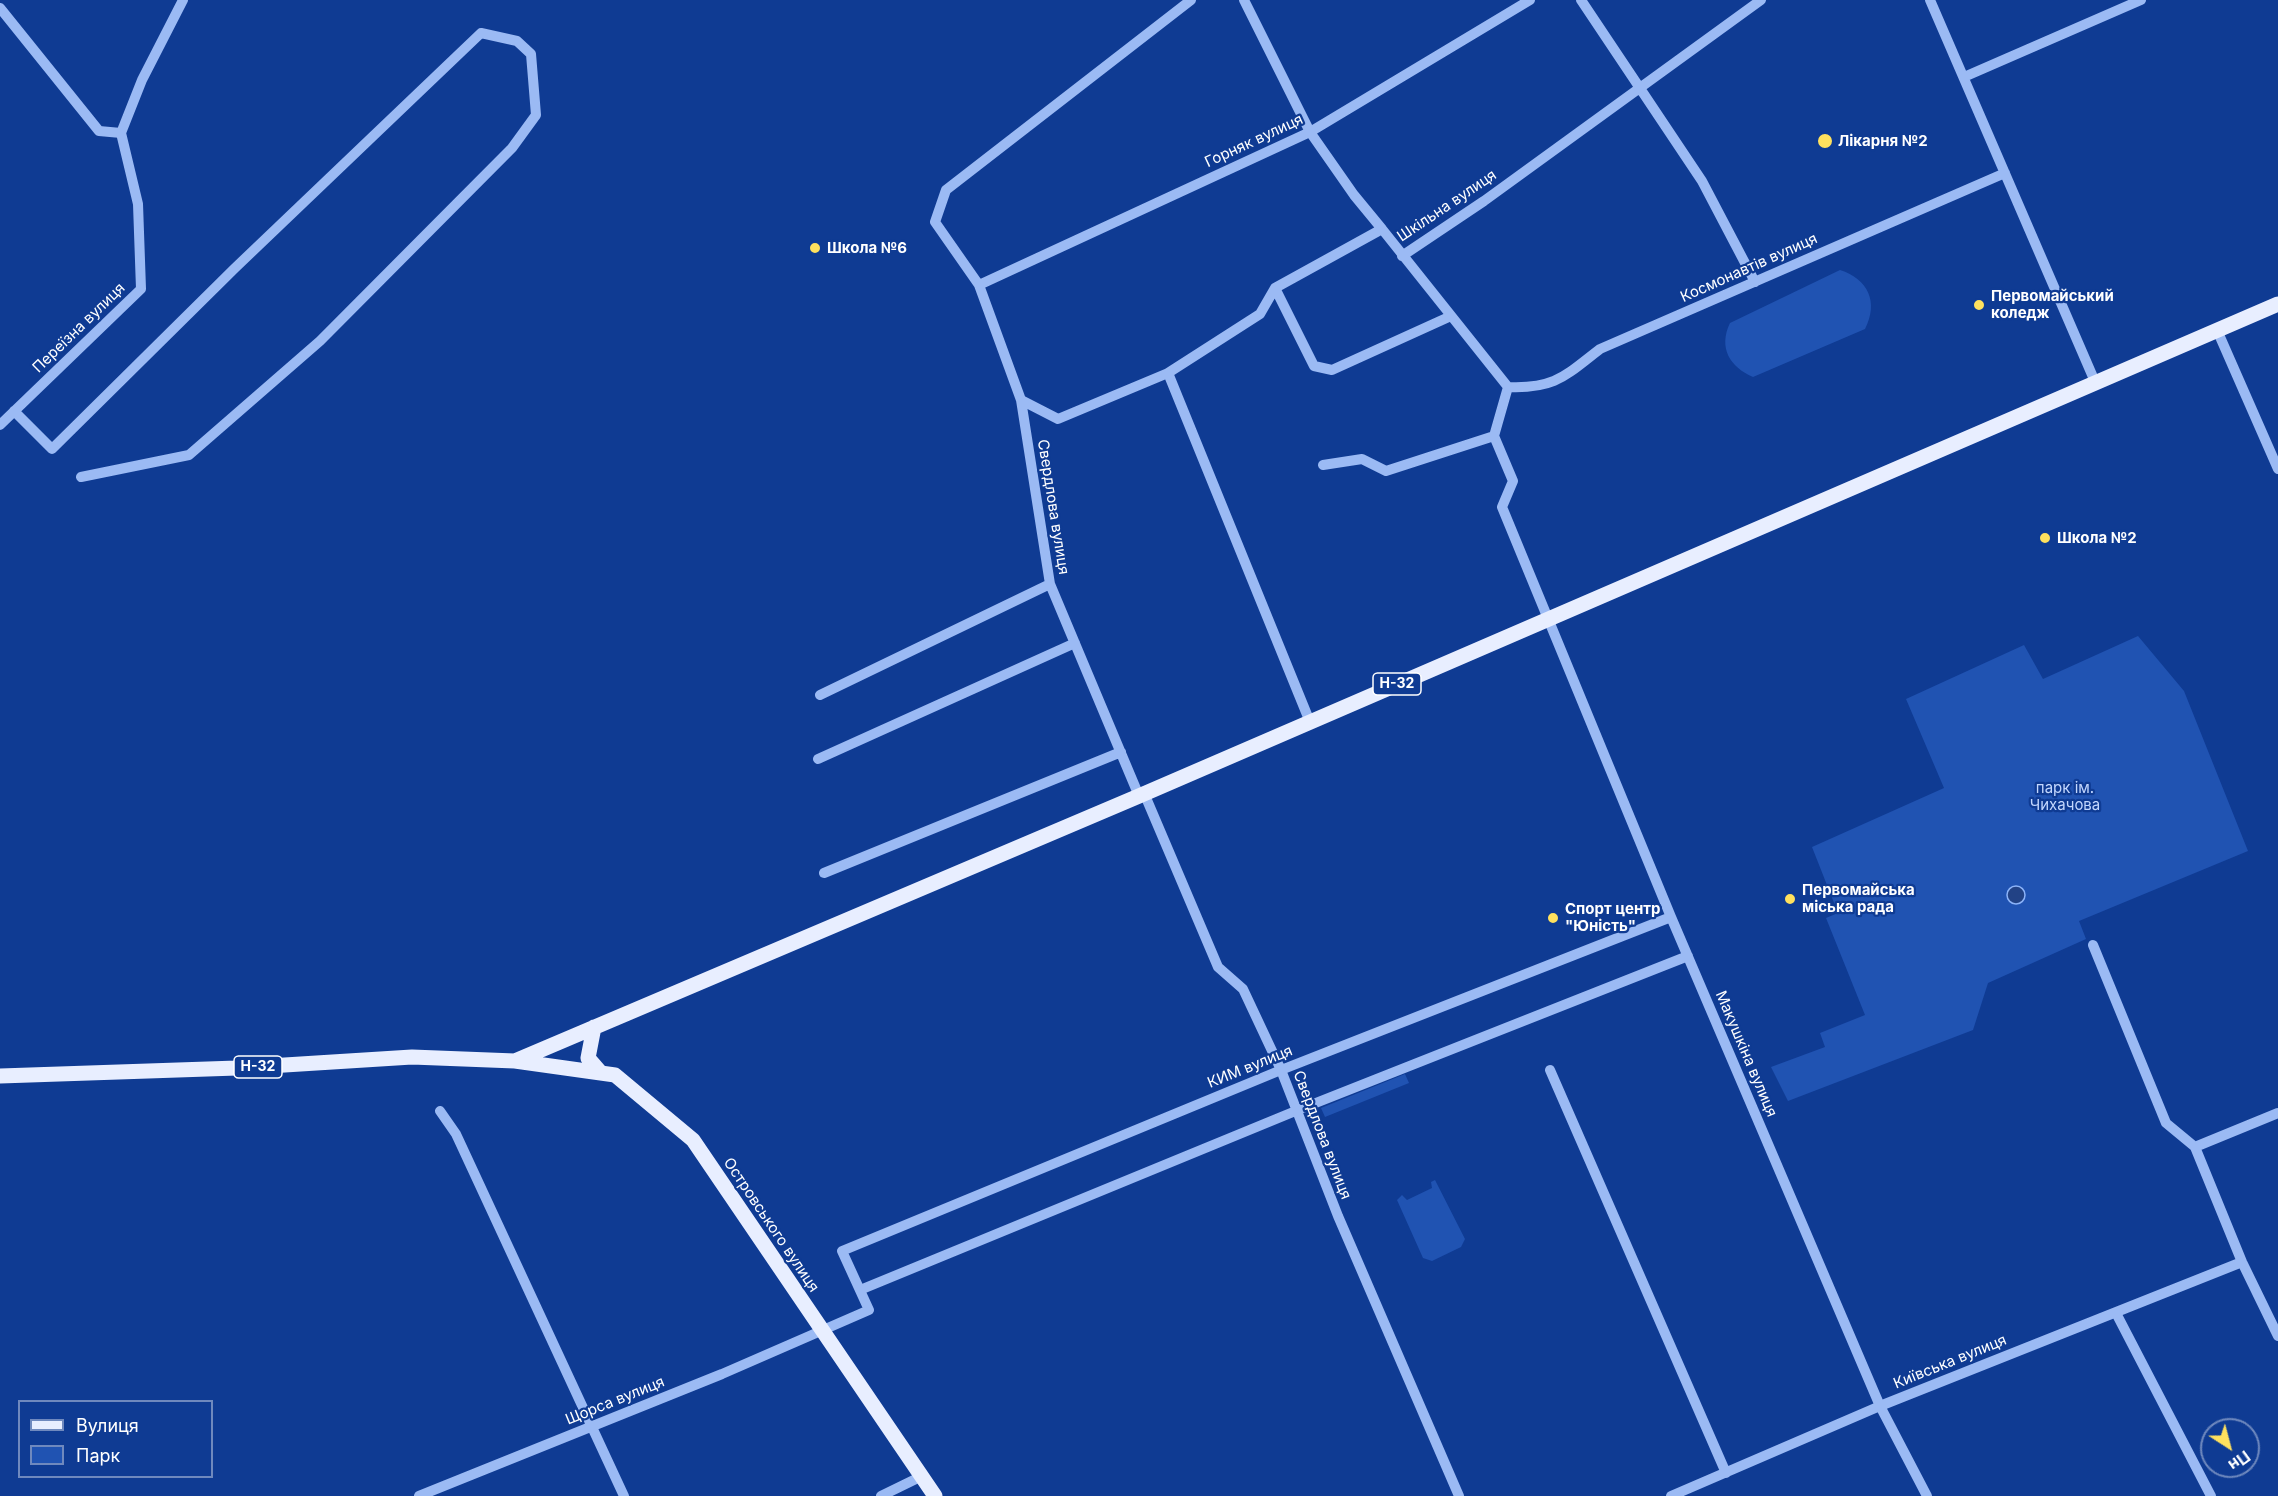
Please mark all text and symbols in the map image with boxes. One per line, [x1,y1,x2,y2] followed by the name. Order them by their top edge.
[1202,110,1306,172] street label: Горняк вулиця
[1816,132,1834,150] marker: Лікарня №2
[1838,132,1928,150] place label: Лікарня №2
[1394,166,1500,246] street label: Шкільна вулиця
[1678,230,1820,306] street label: Космонавтів вулиця
[827,239,907,257] place label: Школа №6
[808,241,822,255] marker: Школа №6
[29,279,129,377] street label: Переїзна вулиця
[1991,287,2114,322] place label: Первомайський коледж
[1972,298,1986,312] marker: Первомайський коледж
[1033,438,1073,576] street label: Свердлова вулиця
[2057,529,2137,547] place label: Школа №2
[2038,531,2052,545] marker: Школа №2
[1373,673,1421,695] road number: Н-32
[2030,779,2100,814] park label: парк ім. Чихачова
[1802,881,1915,916] place label: Первомайська міська рада
[1783,892,1797,906] marker: Первомайська міська рада
[1565,900,1660,935] place label: Спорт центр "Юність"
[1546,911,1560,925] marker: Спорт центр "Юність"
[1711,988,1781,1120] street label: Макушкіна вулиця
[1205,1042,1295,1092] street label: КИМ вулиця
[234,1056,282,1078] road number: Н-32
[1289,1068,1355,1202] street label: Свердлова вулиця
[719,1154,823,1296] street label: Островського вулиця
[1891,1331,2009,1393] street label: Київська вулиця
[563,1373,667,1429] street label: Щорса вулиця
[18,1400,213,1478] legend
[76,1415,139,1436] text: Вулиця
[2200,1418,2260,1478] north arrow
[76,1445,120,1466] text: Парк
[2225,1446,2254,1475] text: Пн

